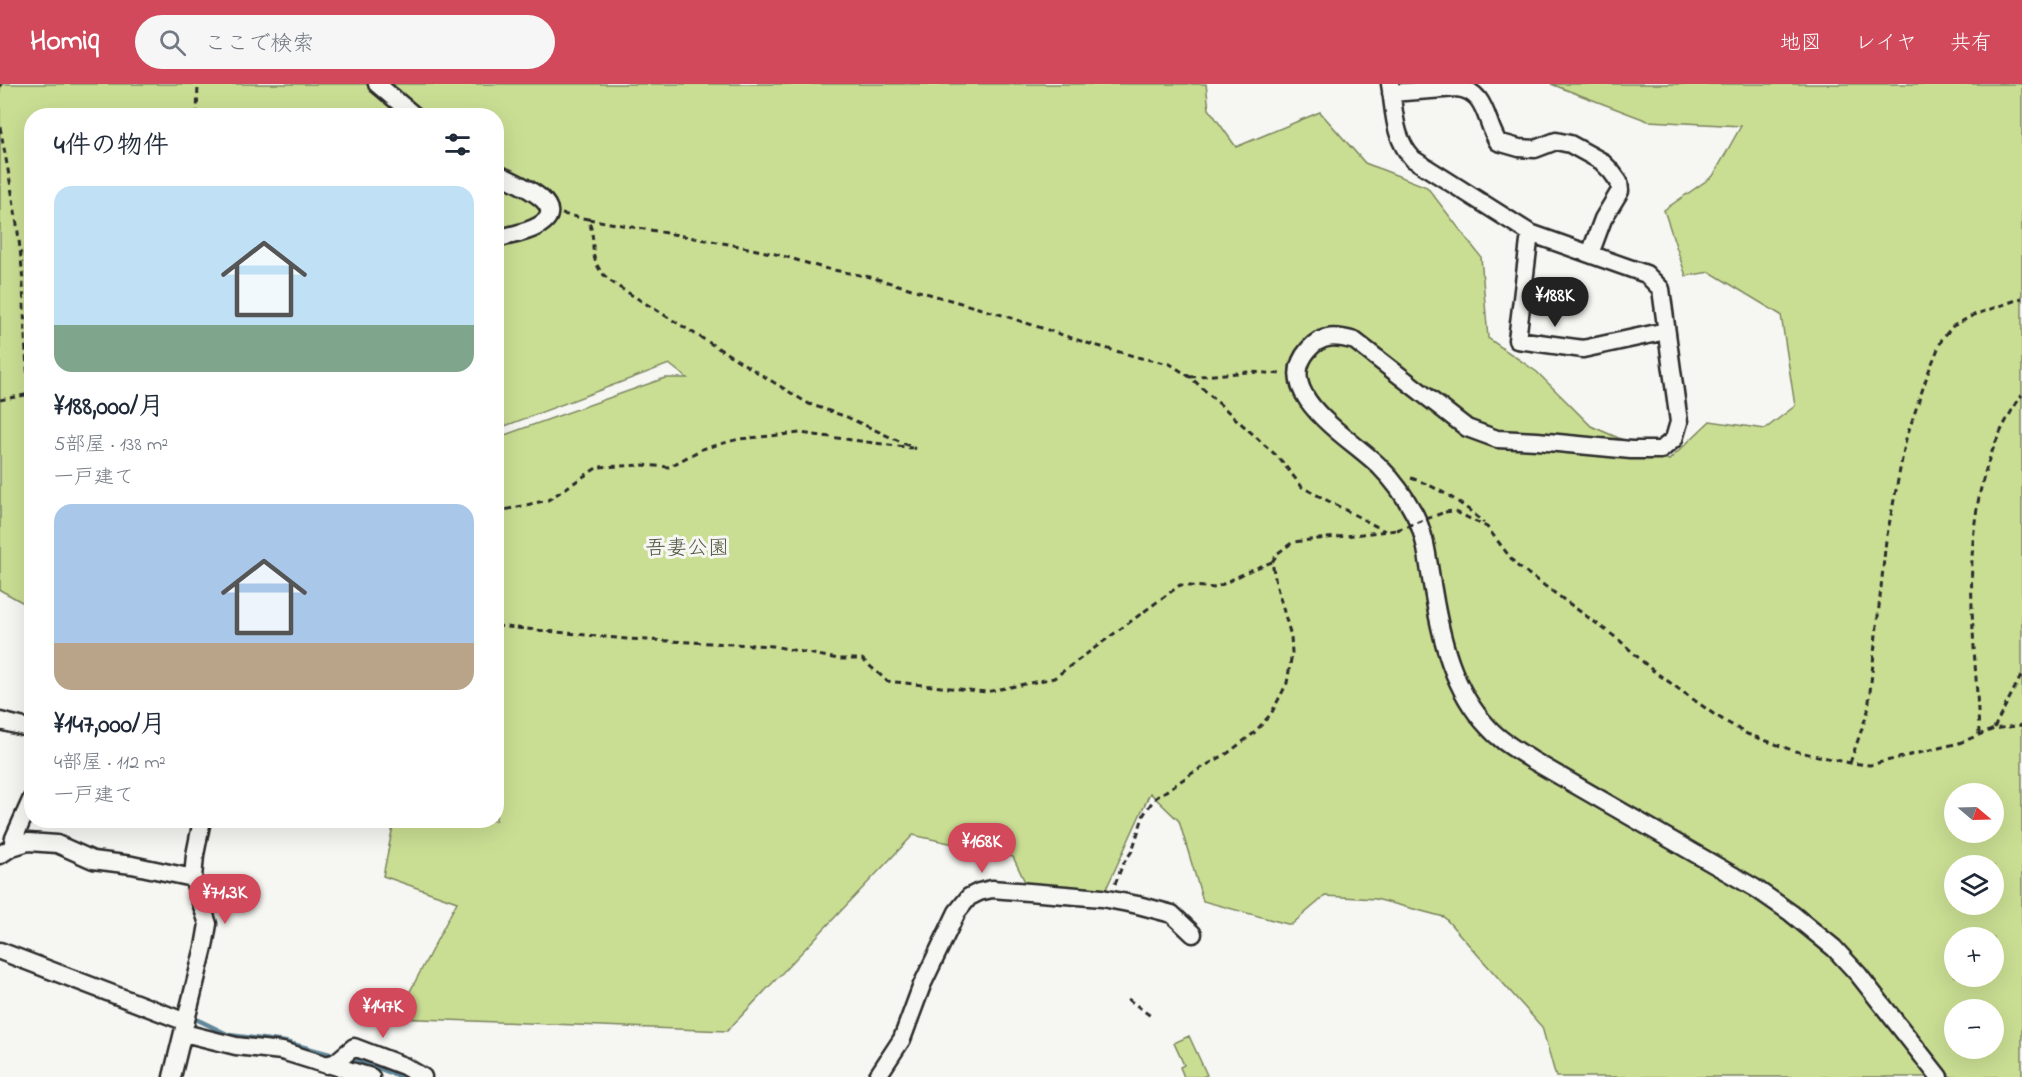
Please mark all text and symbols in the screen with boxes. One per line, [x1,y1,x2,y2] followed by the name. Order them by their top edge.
[135,15,555,69] search box
[30,22,99,63] text: Homiq
[156,26,189,59] icon: search
[204,29,314,61] text: ここで検索
[1780,29,1822,59] text: 地図
[1855,29,1917,59] text: レイヤ
[1950,29,1992,59] text: 共有
[54,128,169,166] text: 4件の物件
[441,128,474,161] icon: filters
[210,225,318,333] icon: home
[1513,277,1597,328] pin: ¥188K
[1536,282,1574,311] text: ¥188K
[54,389,164,427] text: ¥188,000/月
[54,431,168,460] text: 5部屋 · 138 m²
[54,464,134,493] text: 一戸建て
[645,534,729,564] park label: 吾妻公園
[210,543,318,651] icon: home
[54,707,166,745] text: ¥147,000/月
[54,749,166,778] text: 4部屋 · 112 m²
[54,782,134,811] text: 一戸建て
[1944,783,2004,843] north arrow
[1944,783,2004,1059] map controls
[940,823,1024,874] pin: ¥168K
[962,828,1002,857] text: ¥168K
[1944,855,2004,915] button: layers
[176,874,274,925] pin: ¥71.3K
[203,879,247,908] text: ¥71.3K
[1944,927,2004,987] button: +
[341,988,425,1039] pin: ¥147K
[363,993,403,1022] text: ¥147K
[1944,999,2004,1059] button: −

